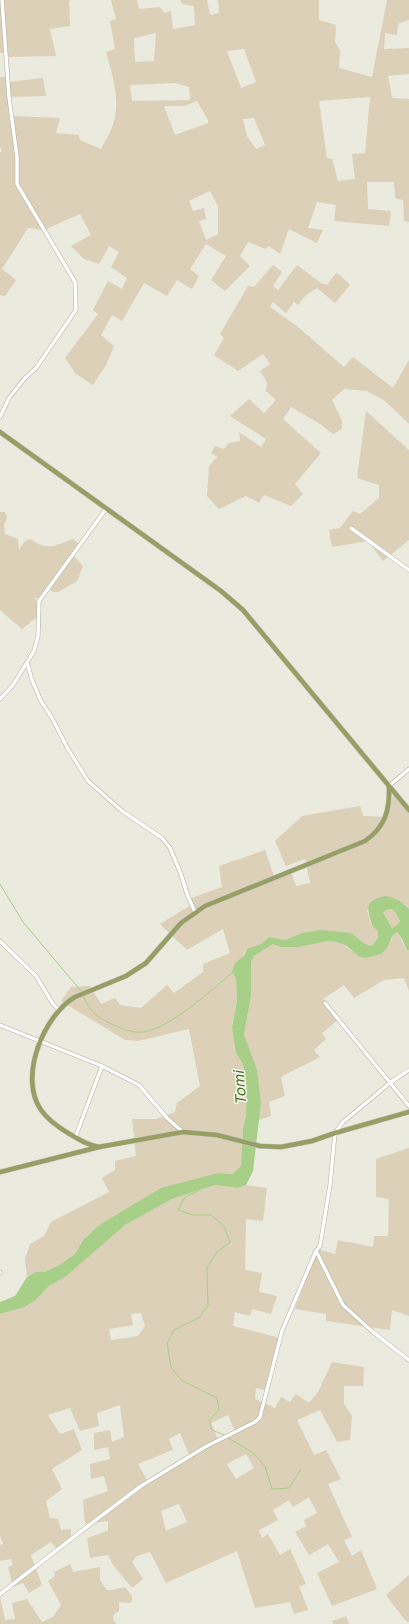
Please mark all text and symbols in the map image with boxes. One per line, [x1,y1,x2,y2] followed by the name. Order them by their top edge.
[229,1068,249,1106] water label: Tomi

